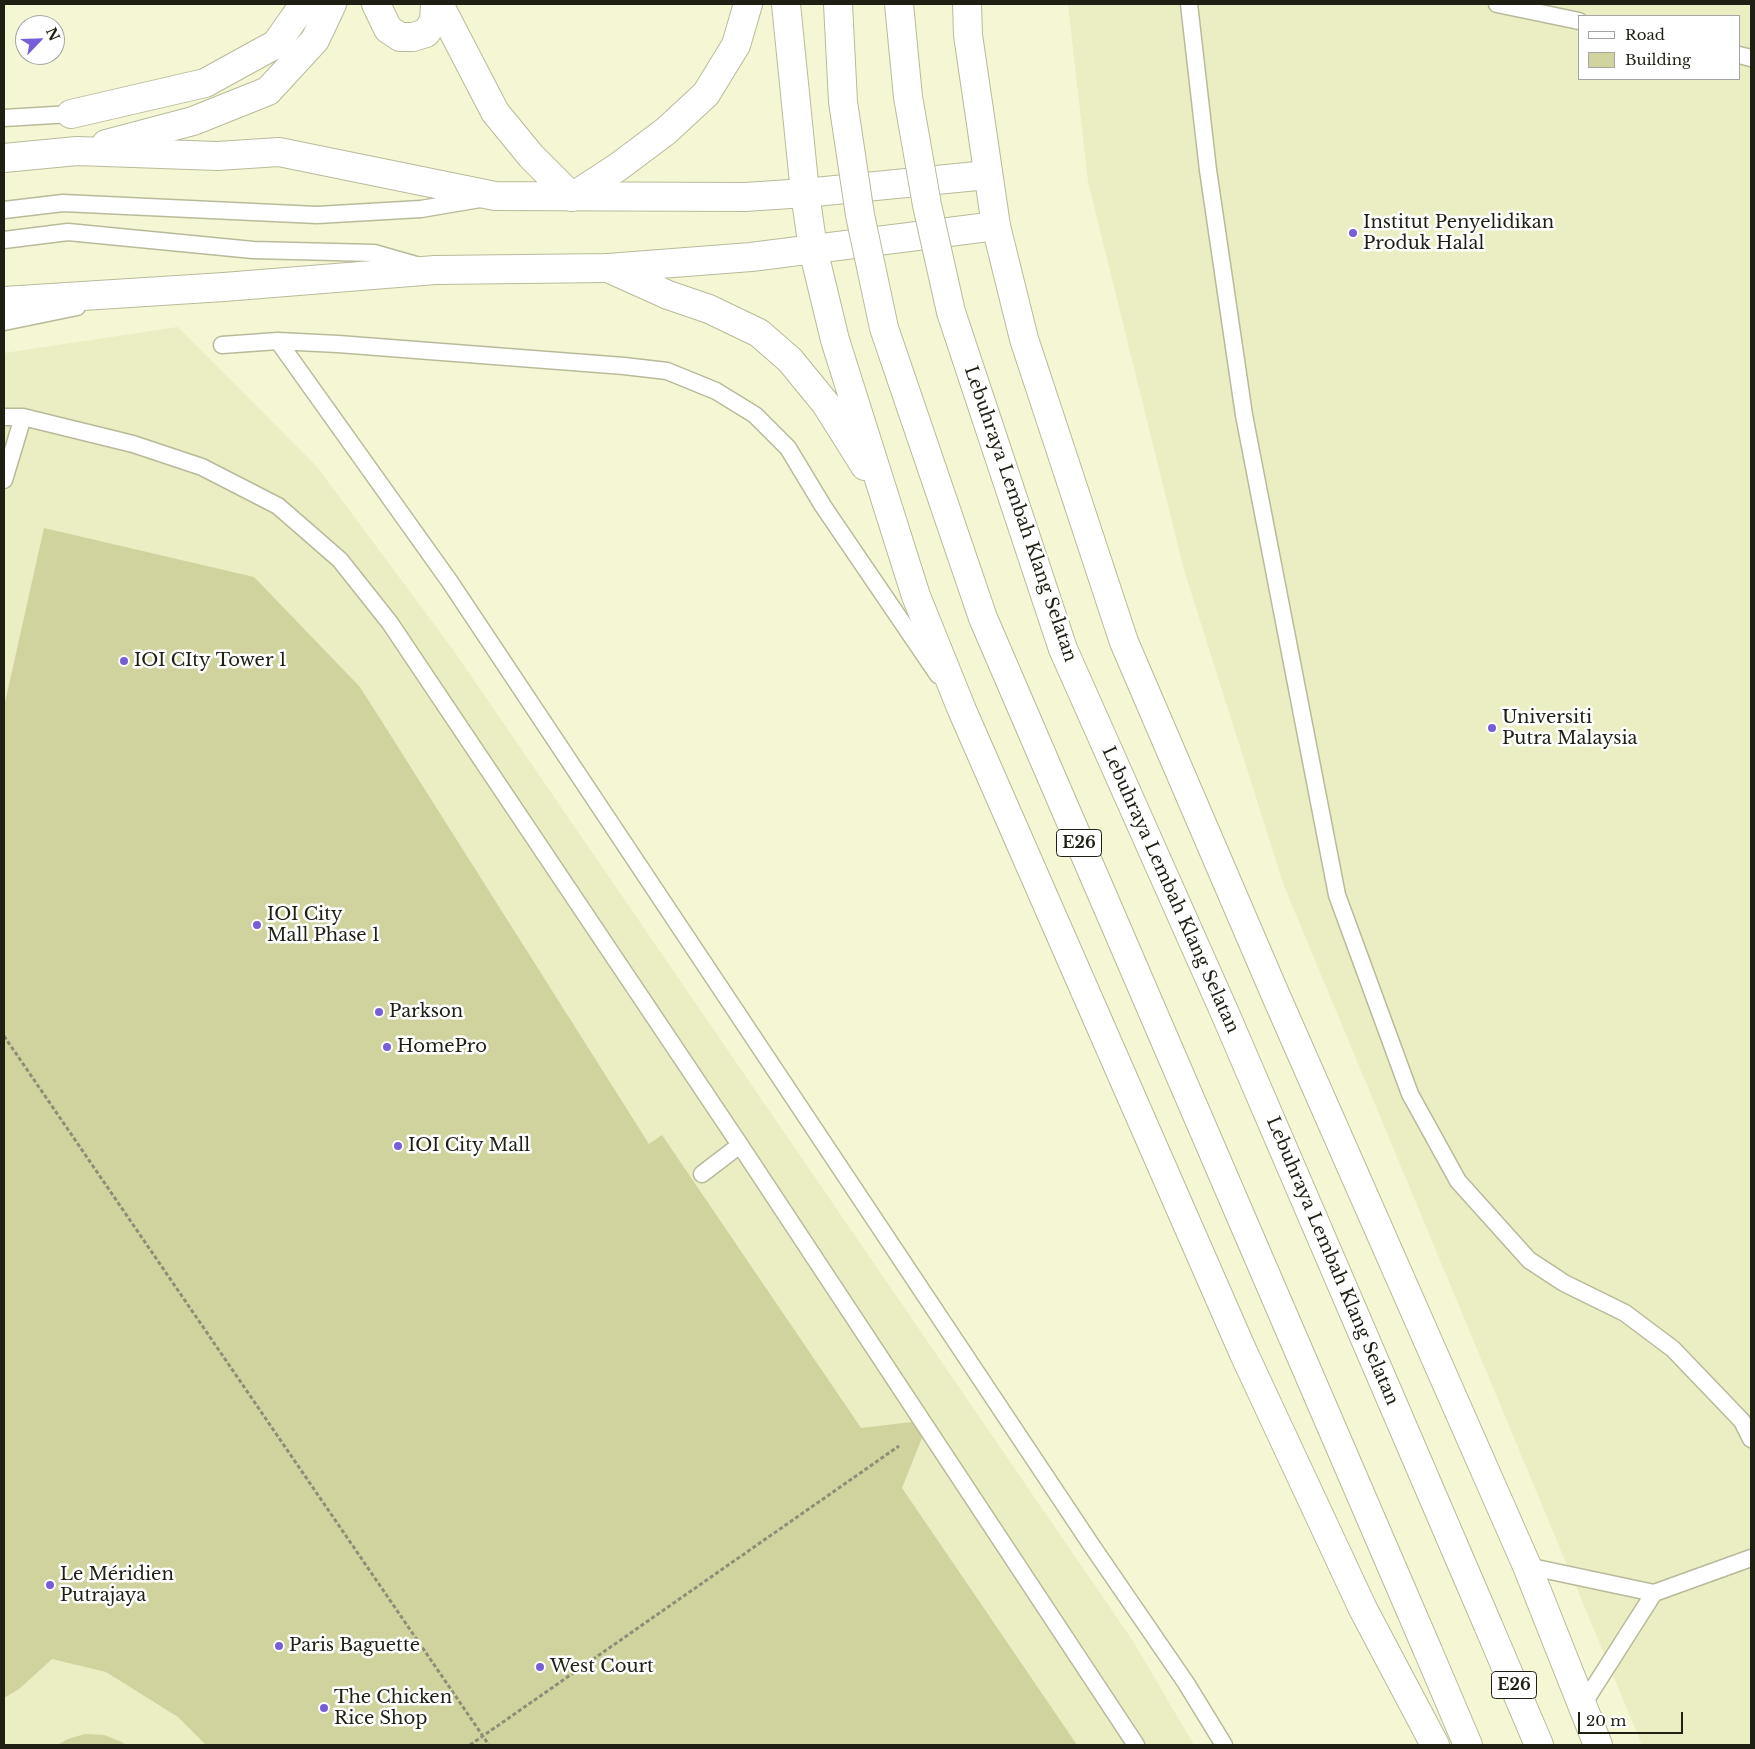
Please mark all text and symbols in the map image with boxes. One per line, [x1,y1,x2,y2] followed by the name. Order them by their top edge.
[15,15,65,65] north arrow
[1578,15,1740,80] legend
[42,25,64,44] text: N
[1625,25,1665,44] text: Road
[1625,50,1691,69] text: Building
[1363,212,1554,254] place label: Institut Penyelidikan Produk Halal
[1347,227,1359,239] marker: Institut Penyelidikan Produk Halal
[959,363,1081,665] street label: Lebuhraya Lembah Klang Selatan
[134,650,287,672] place label: IOI CIty Tower 1
[118,655,130,667] marker: IOI CIty Tower 1
[1502,707,1638,750] place label: Universiti Putra Malaysia
[1486,722,1498,734] marker: Universiti Putra Malaysia
[1097,743,1243,1037] street label: Lebuhraya Lembah Klang Selatan
[1056,830,1102,856] road number: E26
[267,904,380,946] place label: IOI City Mall Phase 1
[251,919,263,931] marker: IOI City Mall Phase 1
[389,1001,463,1023] place label: Parkson
[373,1006,385,1018] marker: Parkson
[397,1036,487,1058] place label: HomePro
[381,1041,393,1053] marker: HomePro
[1261,1113,1403,1409] street label: Lebuhraya Lembah Klang Selatan
[408,1135,530,1157] place label: IOI City Mall
[392,1140,404,1152] marker: IOI City Mall
[60,1564,174,1606] place label: Le Méridien Putrajaya
[44,1579,56,1591] marker: Le Méridien Putrajaya
[289,1635,420,1657] place label: Paris Baguette
[273,1640,285,1652] marker: Paris Baguette
[550,1656,654,1678] place label: West Court
[534,1661,546,1673] marker: West Court
[1492,1672,1536,1698] road number: E26
[334,1687,452,1730] place label: The Chicken Rice Shop
[318,1702,330,1714] marker: The Chicken Rice Shop
[1580,1702,1685,1734] scale bar
[1586,1711,1626,1730] text: 20 m

